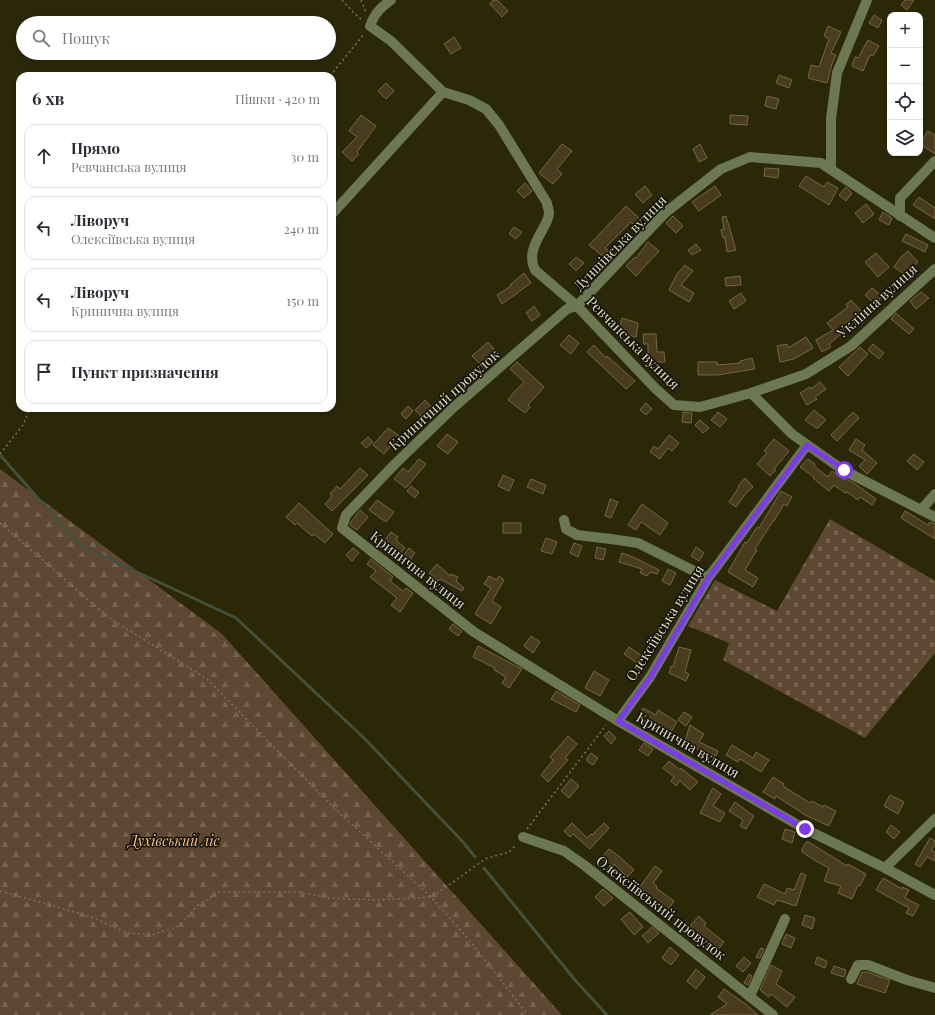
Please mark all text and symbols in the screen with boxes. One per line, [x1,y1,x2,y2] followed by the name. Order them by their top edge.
[887,12,923,156] map controls
[887,12,923,48] button: +
[16,16,336,60] search box
[30,27,52,49] icon: search
[62,28,110,48] text: Пошук
[887,48,923,84] button: −
[887,84,923,120] button: locate
[32,87,64,109] text: 6 хв
[235,90,320,107] text: Пішки · 420 m
[887,120,923,156] button: layers
[71,138,120,158] text: Прямо
[33,145,55,167] icon: ahead
[291,148,319,165] text: 30 m
[71,158,187,175] text: Ревчанська вулиця
[569,190,671,295] street label: Дуншівська вулиця
[71,210,129,230] text: Ліворуч
[33,217,55,239] icon: left
[284,220,319,237] text: 240 m
[71,230,195,247] text: Олексіївська вулиця
[832,259,921,342] street label: Уклінна вулиця
[71,282,129,302] text: Ліворуч
[33,289,55,311] icon: left
[286,292,319,309] text: 150 m
[583,292,684,394] street label: Ревчанська вулиця
[71,302,179,319] text: Кринична вулиця
[385,345,503,454] street label: Криничний провулок
[33,361,55,383] icon: arrive
[71,362,219,382] text: Пункт призначення
[835,461,853,479] route start
[367,526,470,613] street label: Кринична вулиця
[621,561,708,684] street label: Олексіївська вулиця
[633,707,744,782] street label: Кринична вулиця
[796,820,814,838] route end
[125,831,220,850] park label: Духівський ліс
[593,851,730,964] street label: Олексіївський провулок

